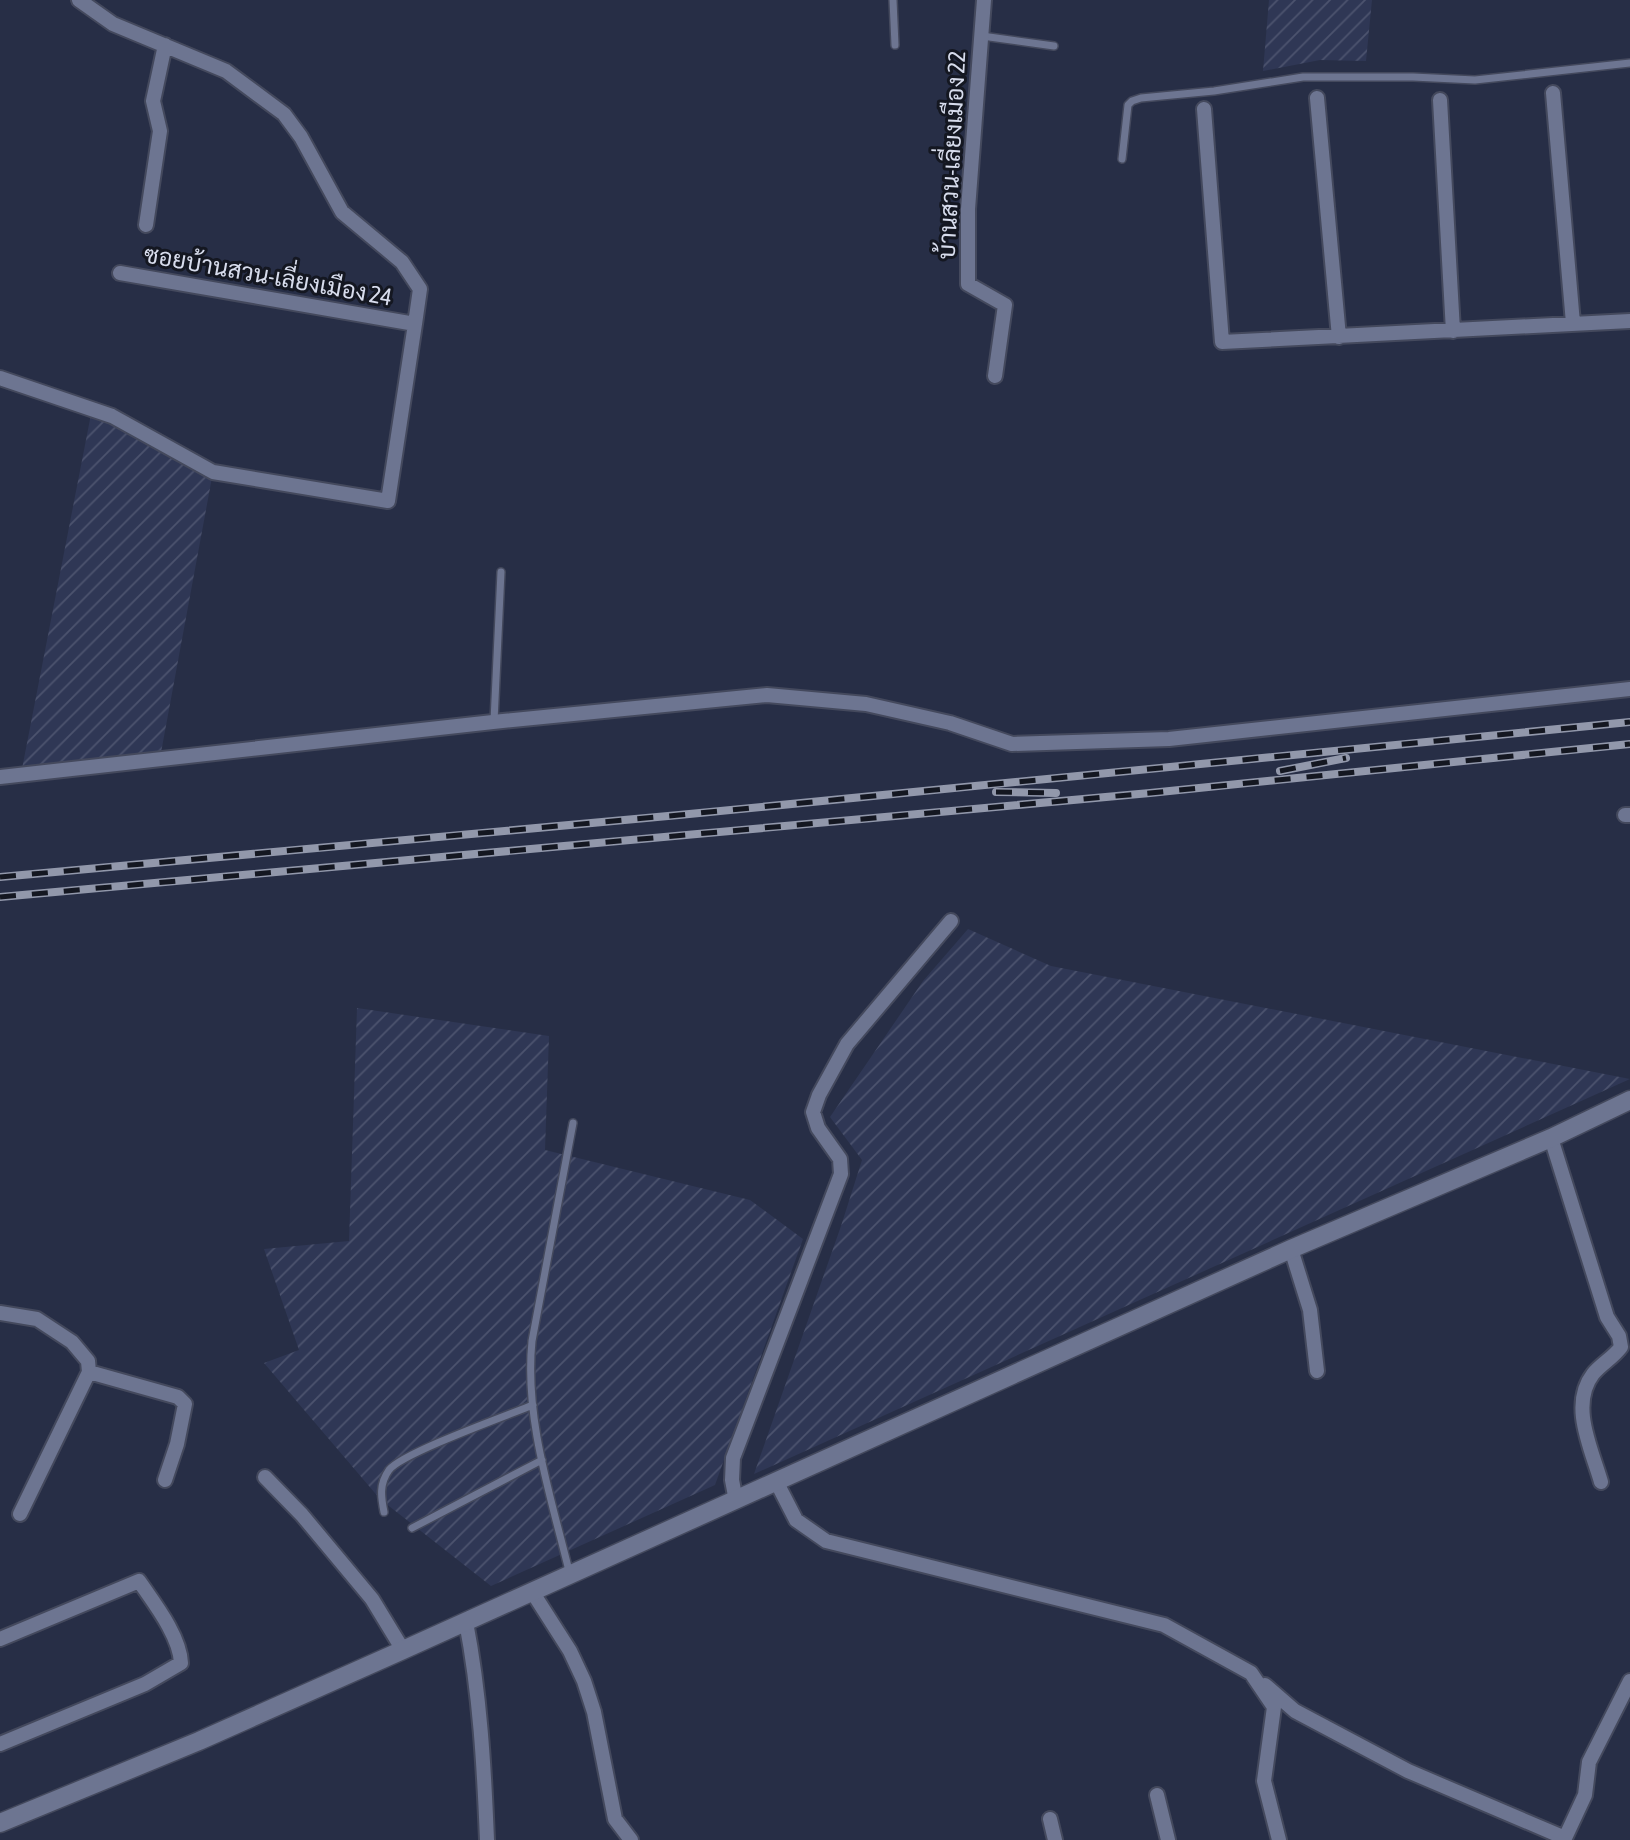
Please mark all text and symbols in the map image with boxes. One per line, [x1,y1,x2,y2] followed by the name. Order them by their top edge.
[926,50,970,260] street label: บ้านสวน-เลี่ยงเมือง 22
[142,233,395,311] street label: ซอยบ้านสวน-เลี่ยงเมือง 24

